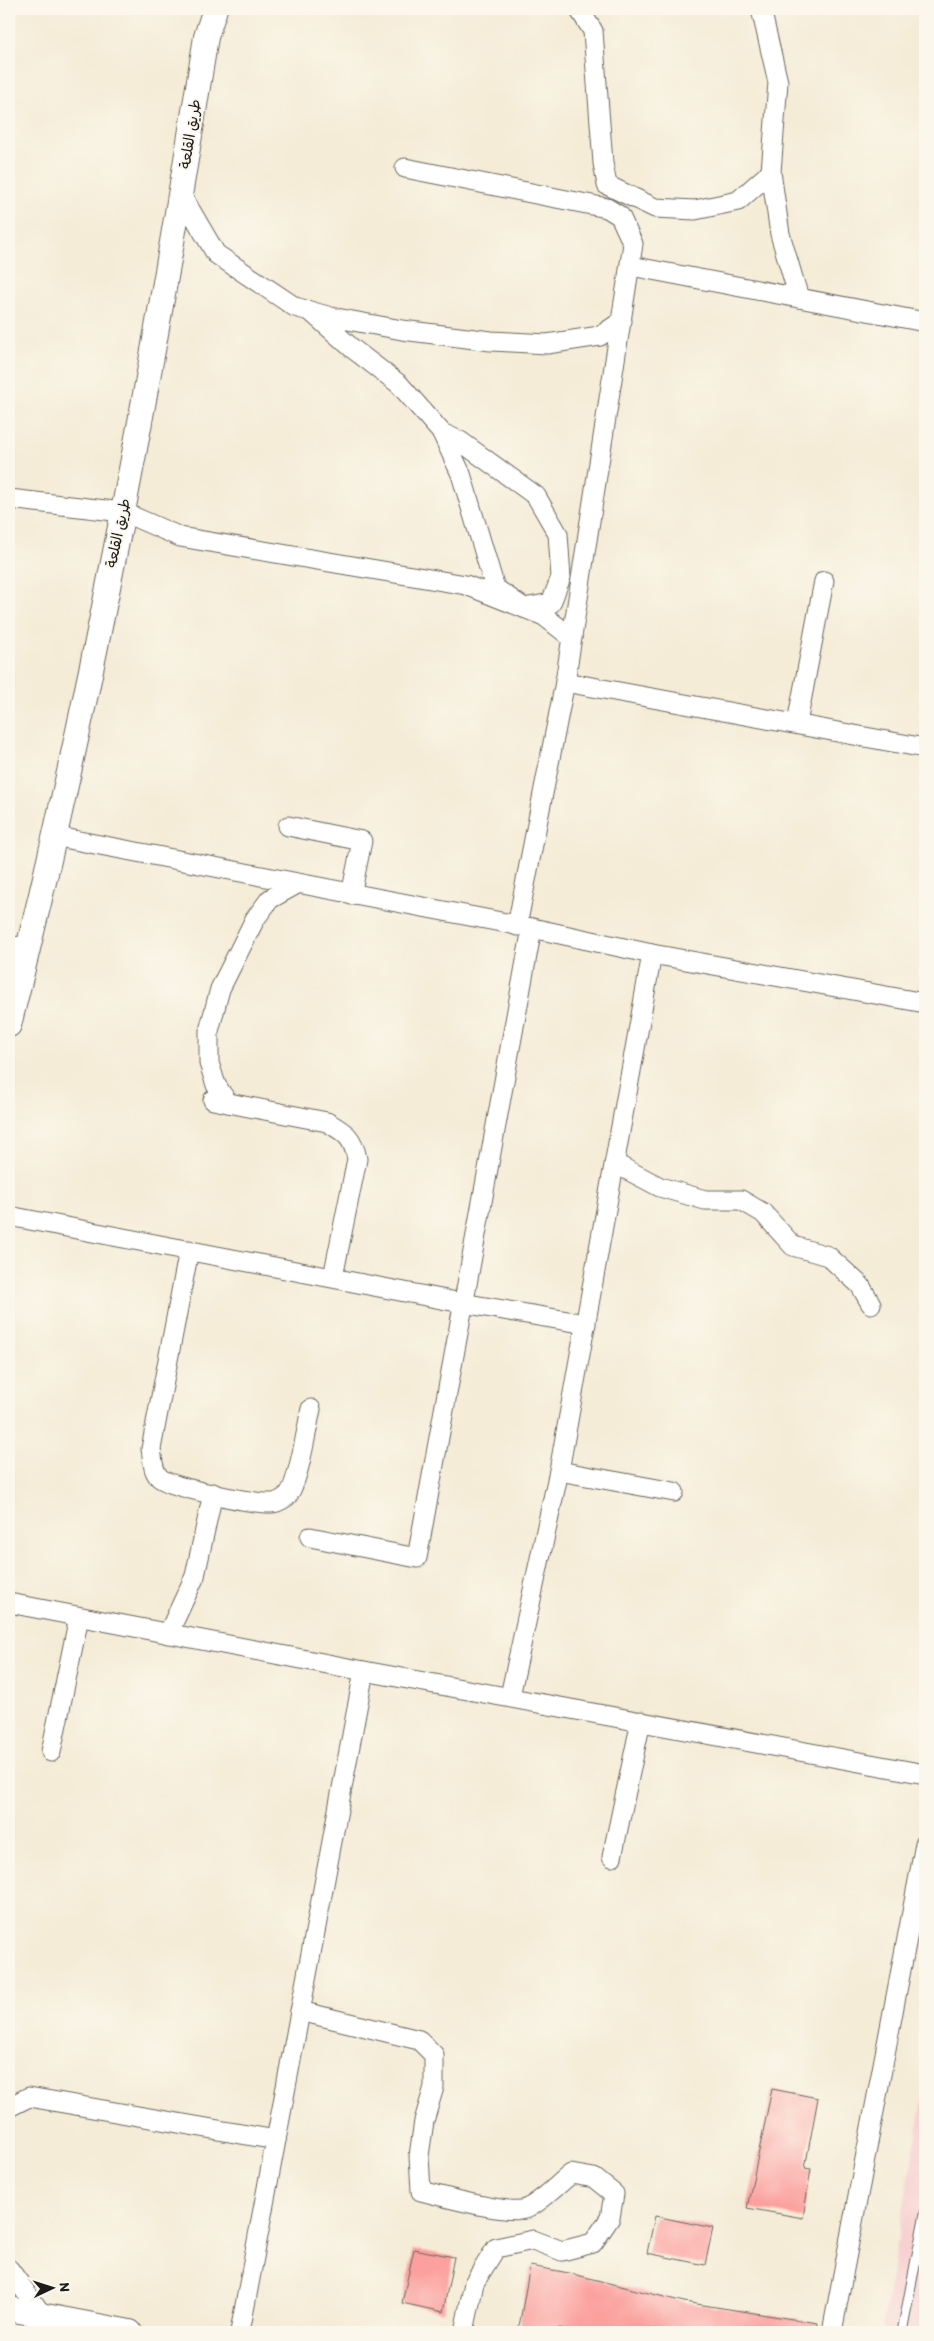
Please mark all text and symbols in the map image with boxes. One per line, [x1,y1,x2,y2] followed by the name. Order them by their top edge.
[176,98,204,170] street label: طريق القلعة
[102,497,134,569] street label: طريق القلعة
[28,2264,78,2314] north arrow
[56,2282,73,2292] text: N

